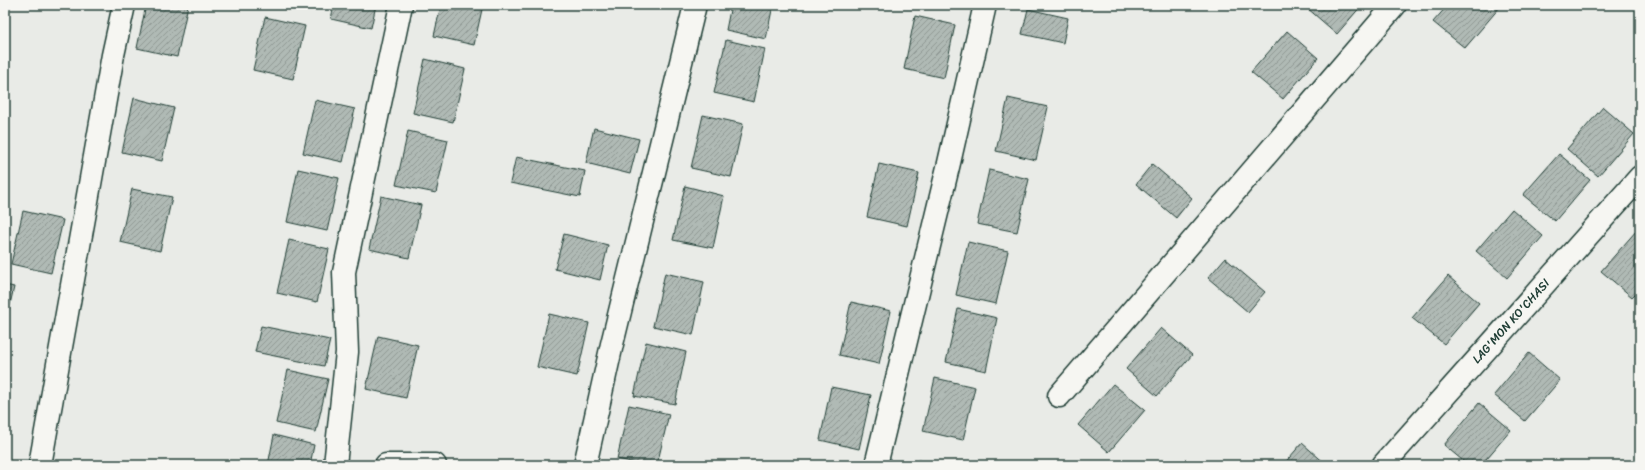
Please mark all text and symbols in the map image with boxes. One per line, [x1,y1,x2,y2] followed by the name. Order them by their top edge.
[1466,273,1556,369] street label: LAG'MON KO'CHASI

